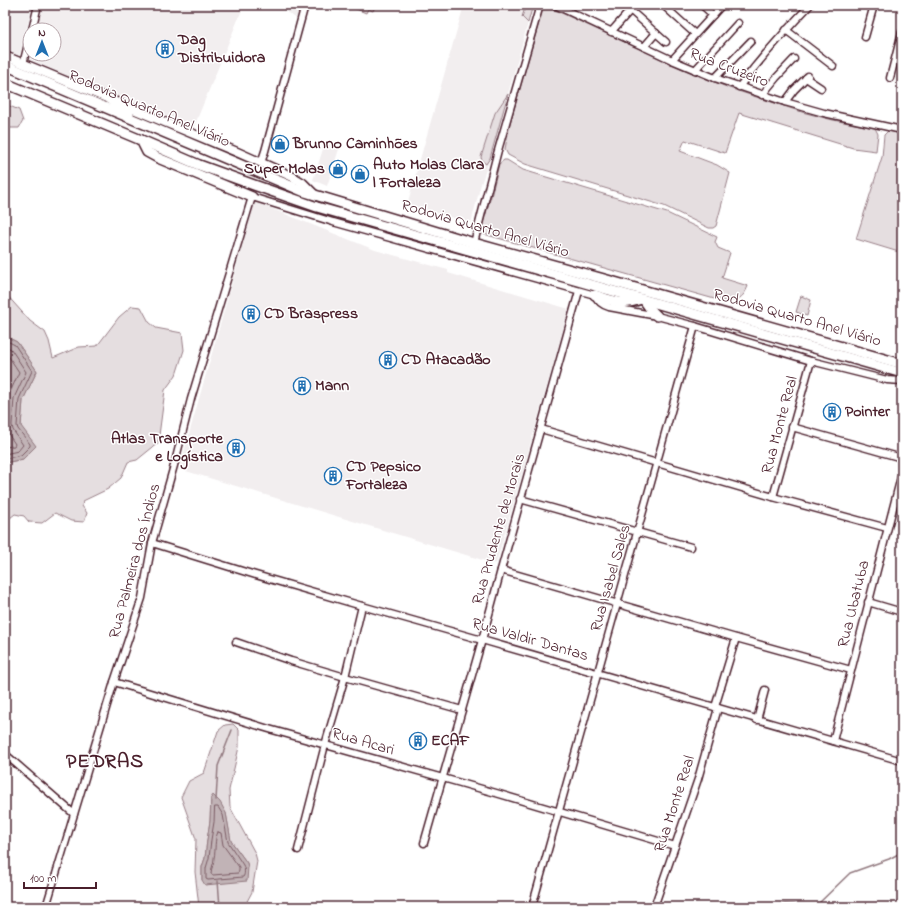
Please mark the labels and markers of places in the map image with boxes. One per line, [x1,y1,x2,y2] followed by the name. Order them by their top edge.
[177,28,266,70] place label: Dag Distribuidora
[155,39,175,59] building icon: Dag Distribuidora
[292,132,418,156] place label: Brunno Caminhões
[270,134,290,154] shop icon: Brunno Caminhões
[373,153,485,195] place label: Auto Molas Clara | Fortaleza
[244,157,325,181] place label: Super Molas
[328,159,348,179] shop icon: Super Molas
[350,164,370,184] shop icon: Auto Molas Clara | Fortaleza
[264,302,358,326] place label: CD Braspress
[241,304,261,324] building icon: CD Braspress
[401,348,491,372] place label: CD Atacadão
[378,350,398,370] building icon: CD Atacadão
[315,374,349,398] place label: Mann
[292,376,312,396] building icon: Mann
[845,400,891,424] place label: Pointer
[822,402,842,422] building icon: Pointer
[111,427,224,470] place label: Atlas Transporte e Logística
[226,438,246,458] building icon: Atlas Transporte e Logística
[345,455,421,497] place label: CD Pepsico Fortaleza
[323,466,343,486] building icon: CD Pepsico Fortaleza
[431,729,470,753] place label: ECAF
[408,731,428,751] building icon: ECAF

